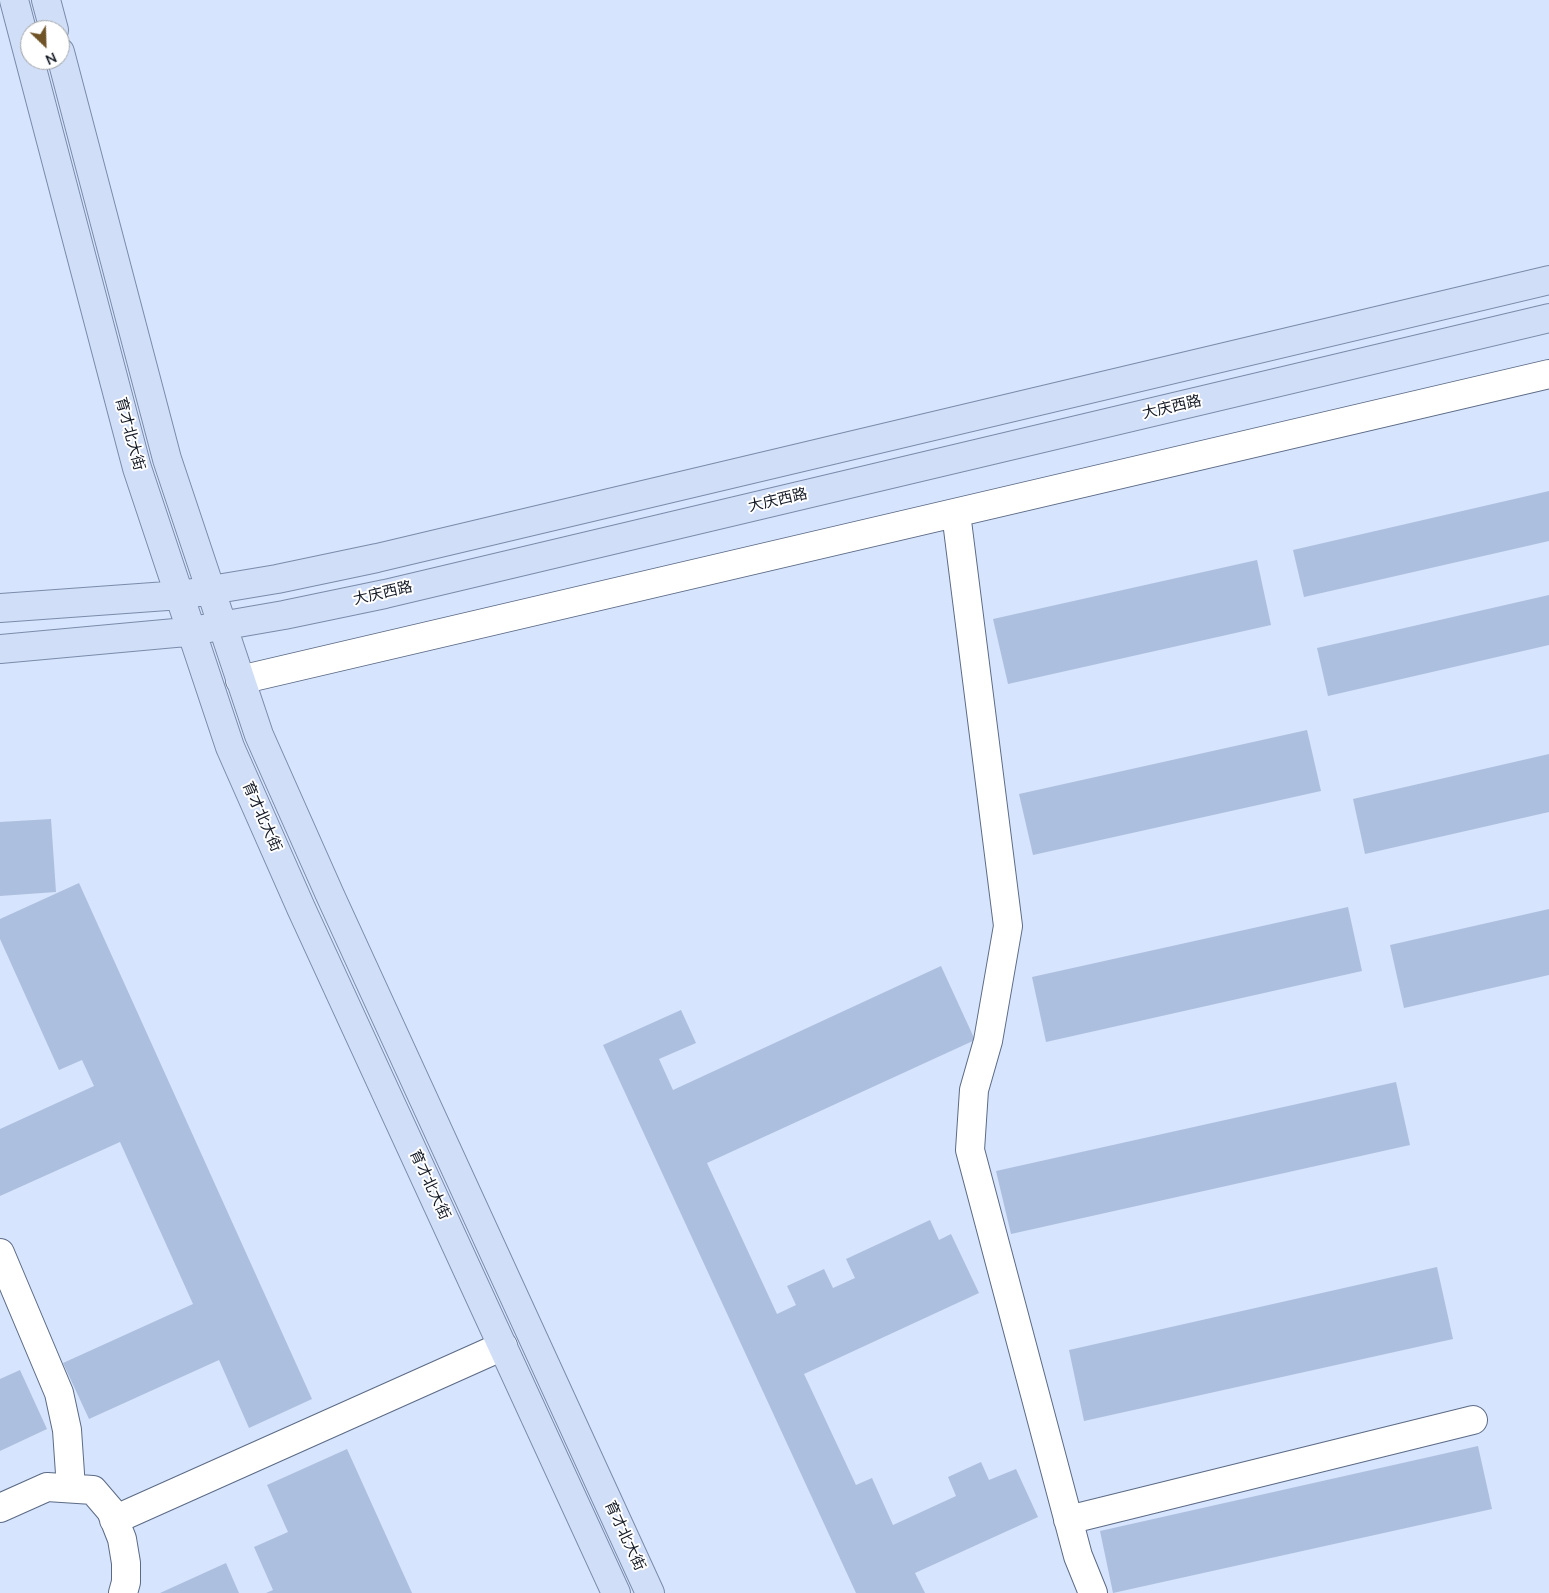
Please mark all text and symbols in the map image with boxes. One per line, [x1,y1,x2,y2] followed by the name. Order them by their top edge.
[20,20,70,70] north arrow
[42,47,60,69] text: N
[1141,392,1203,424] street label: 大庆西路
[111,395,147,473] street label: 育才北大街
[747,485,809,517] street label: 大庆西路
[352,578,414,610] street label: 大庆西路
[238,779,284,855] street label: 育才北大街
[405,1147,453,1223] street label: 育才北大街
[600,1498,648,1574] street label: 育才北大街

